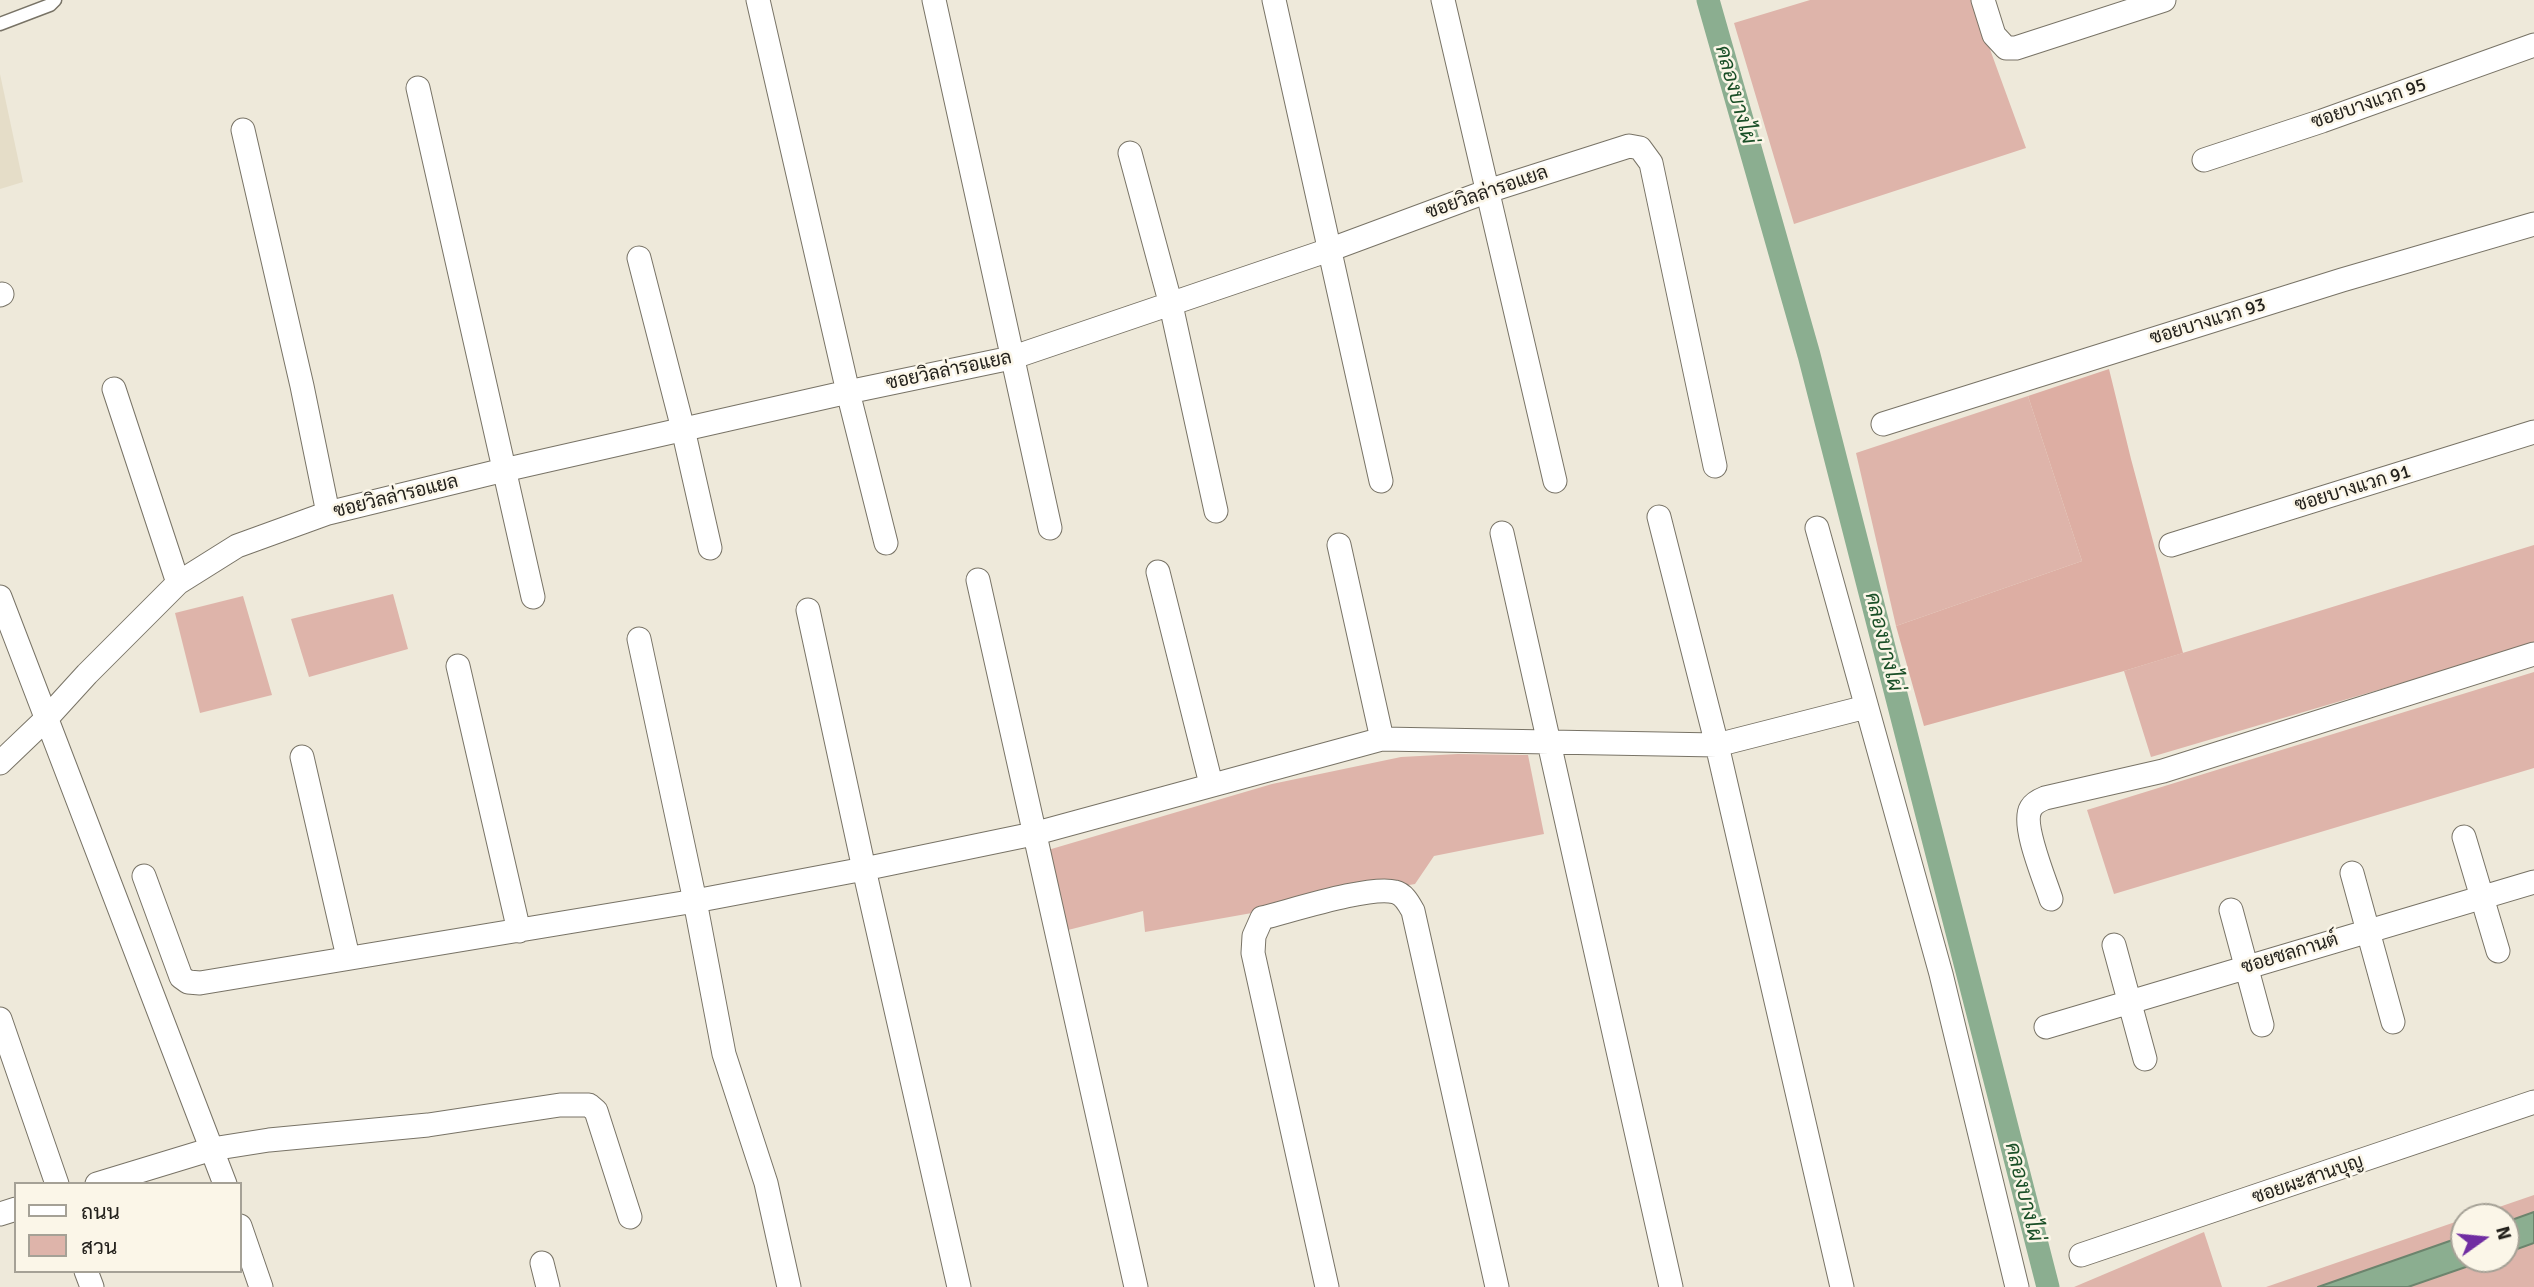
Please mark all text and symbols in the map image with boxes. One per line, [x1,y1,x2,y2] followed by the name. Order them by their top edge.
[1709,43,1761,147] water label: คลองบางไผ่
[2308,74,2430,134] street label: ซอยบางแวก 95
[1423,161,1551,225] street label: ซอยวิลล่ารอแยล
[2147,294,2269,350] street label: ซอยบางแวก 93
[884,347,1014,395] street label: ซอยวิลล่ารอแยล
[2292,461,2414,517] street label: ซอยบางแวก 91
[331,470,461,524] street label: ซอยวิลล่ารอแยล
[1859,590,1907,694] water label: คลองบางไผ่
[2239,928,2341,980] street label: ซอยชลกานต์
[1999,1140,2047,1244] water label: คลองบางไผ่
[2249,1150,2367,1210] street label: ซอยผะสานบุญ
[14,1182,242,1273] legend
[81,1199,120,1225] text: ถนน
[2450,1203,2520,1273] north arrow
[2490,1224,2517,1243] text: N
[81,1234,117,1260] text: สวน

